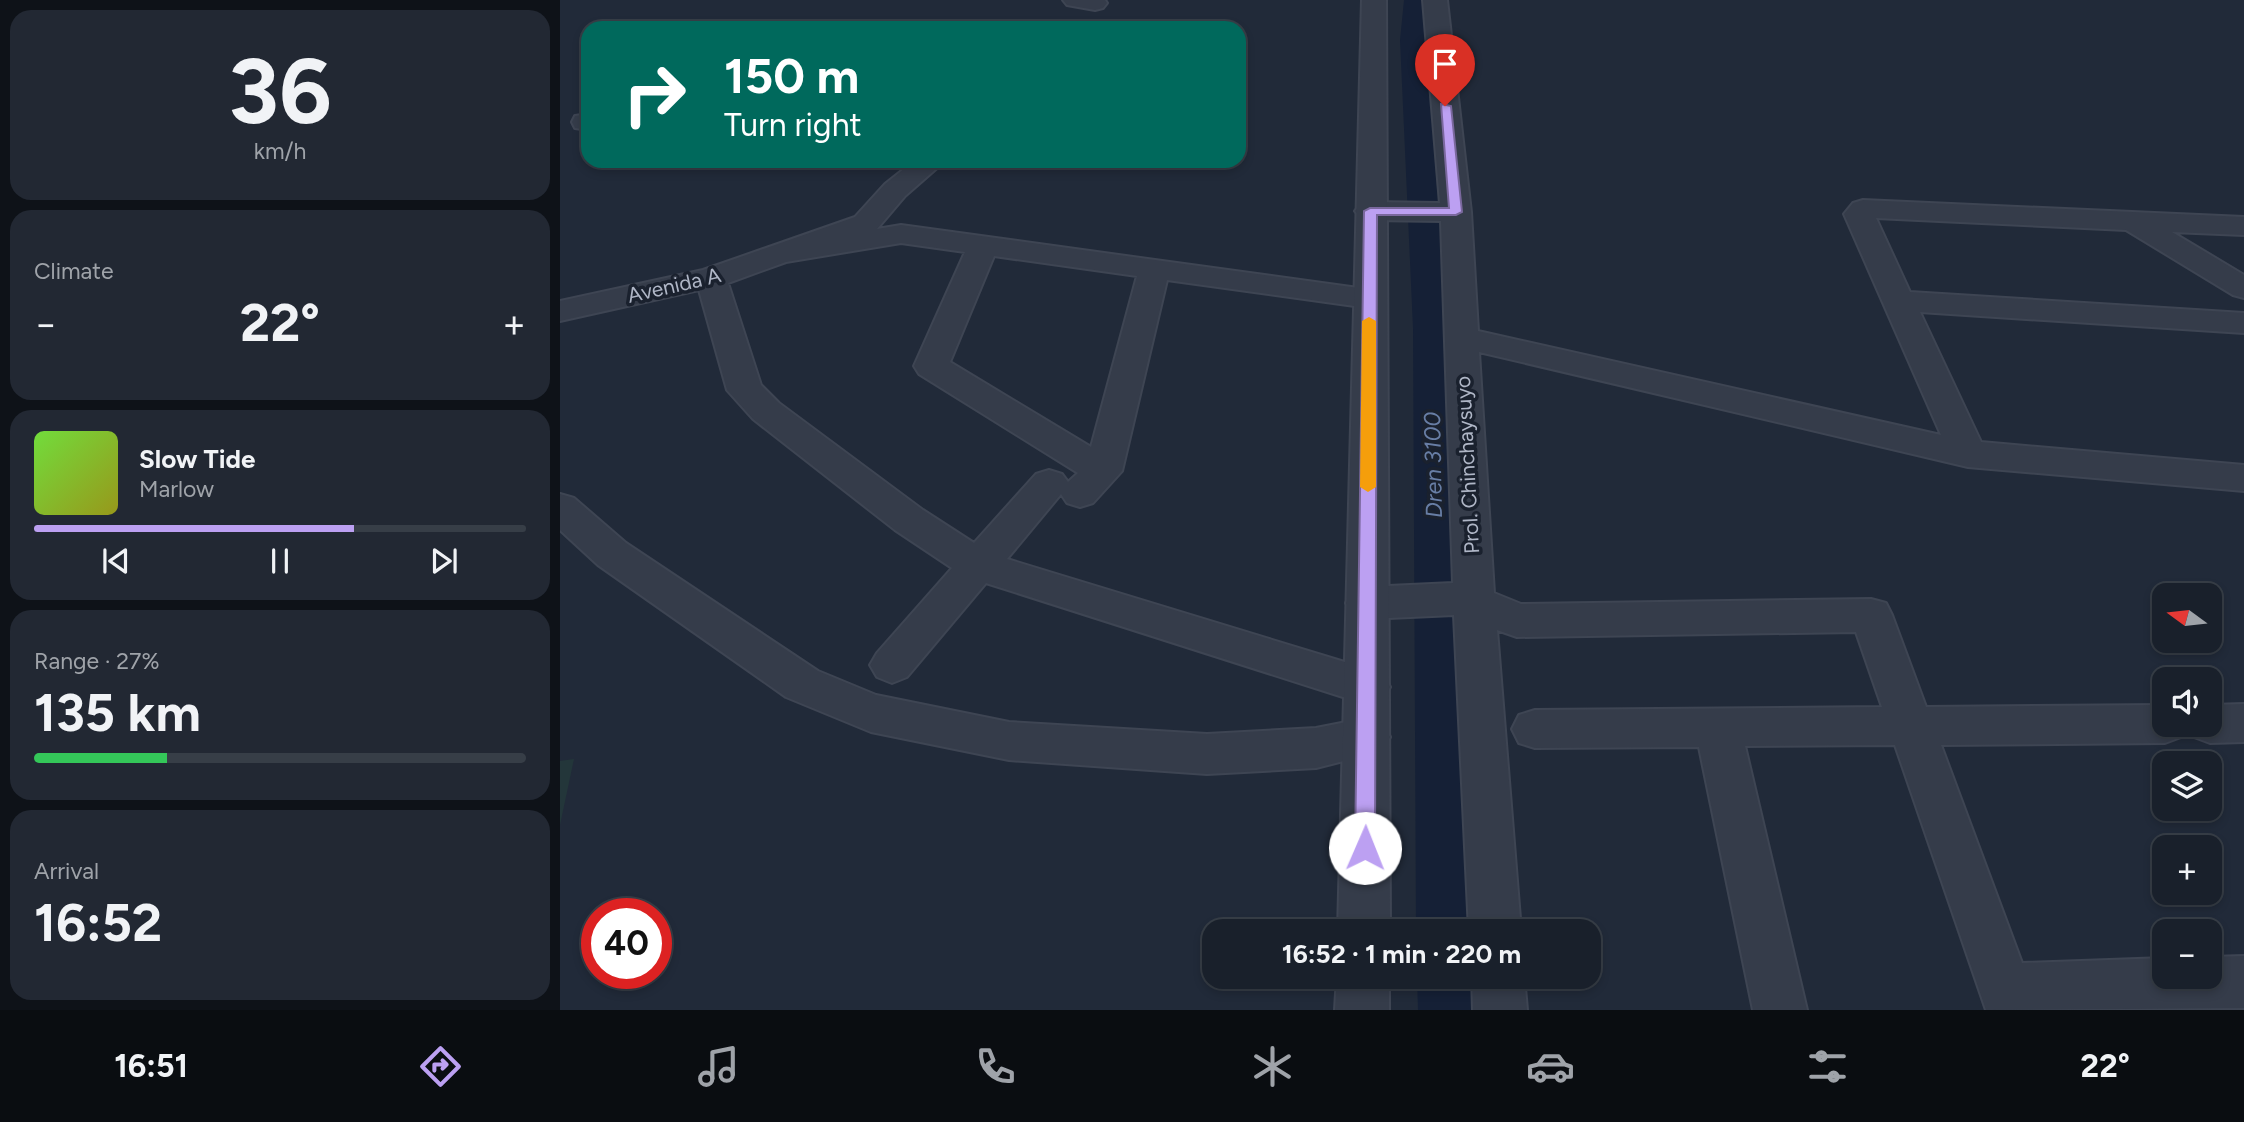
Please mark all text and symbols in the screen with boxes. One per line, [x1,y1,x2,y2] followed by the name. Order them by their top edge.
[1415,34,1475,106] pin
[228,37,332,146] text: 36
[1426,45,1464,83] icon: arrive
[724,46,859,105] text: 150 m
[609,49,700,140] icon: right
[724,106,862,144] text: Turn right
[254,137,306,165] text: km/h
[34,257,113,285] text: Climate
[625,262,723,308] street label: Avenida A
[240,292,320,354] text: 22°
[34,301,58,347] text: −
[502,301,526,347] text: +
[1450,375,1484,555] street label: Prol. Chinchaysuyo
[1418,411,1448,518] water label: Dren 3100
[139,443,255,475] text: Slow Tide
[139,475,214,503] text: Marlow
[97,542,135,580] icon: previous
[261,542,299,580] icon: pause
[425,542,463,580] icon: next
[2152,583,2222,653] north arrow
[2152,583,2222,989] map controls
[34,647,160,675] text: Range · 27%
[2152,667,2222,737] button: sound
[34,682,201,744] text: 135 km
[2152,751,2222,821] button: layers
[1328,811,1402,885] position arrow
[2152,835,2222,905] button: +
[34,857,99,885] text: Arrival
[34,892,162,954] text: 16:52
[581,898,672,989] speed limit sign: 40
[2152,919,2222,989] button: −
[1282,938,1521,970] text: 16:52 · 1 min · 220 m
[416,1042,465,1091] icon: directions
[694,1042,743,1091] icon: music
[971,1042,1020,1091] icon: phone
[1248,1042,1297,1091] icon: climate
[1526,1042,1575,1091] icon: car
[1803,1042,1852,1091] icon: filters
[114,1047,188,1085] text: 16:51
[2081,1047,2130,1085] text: 22°

